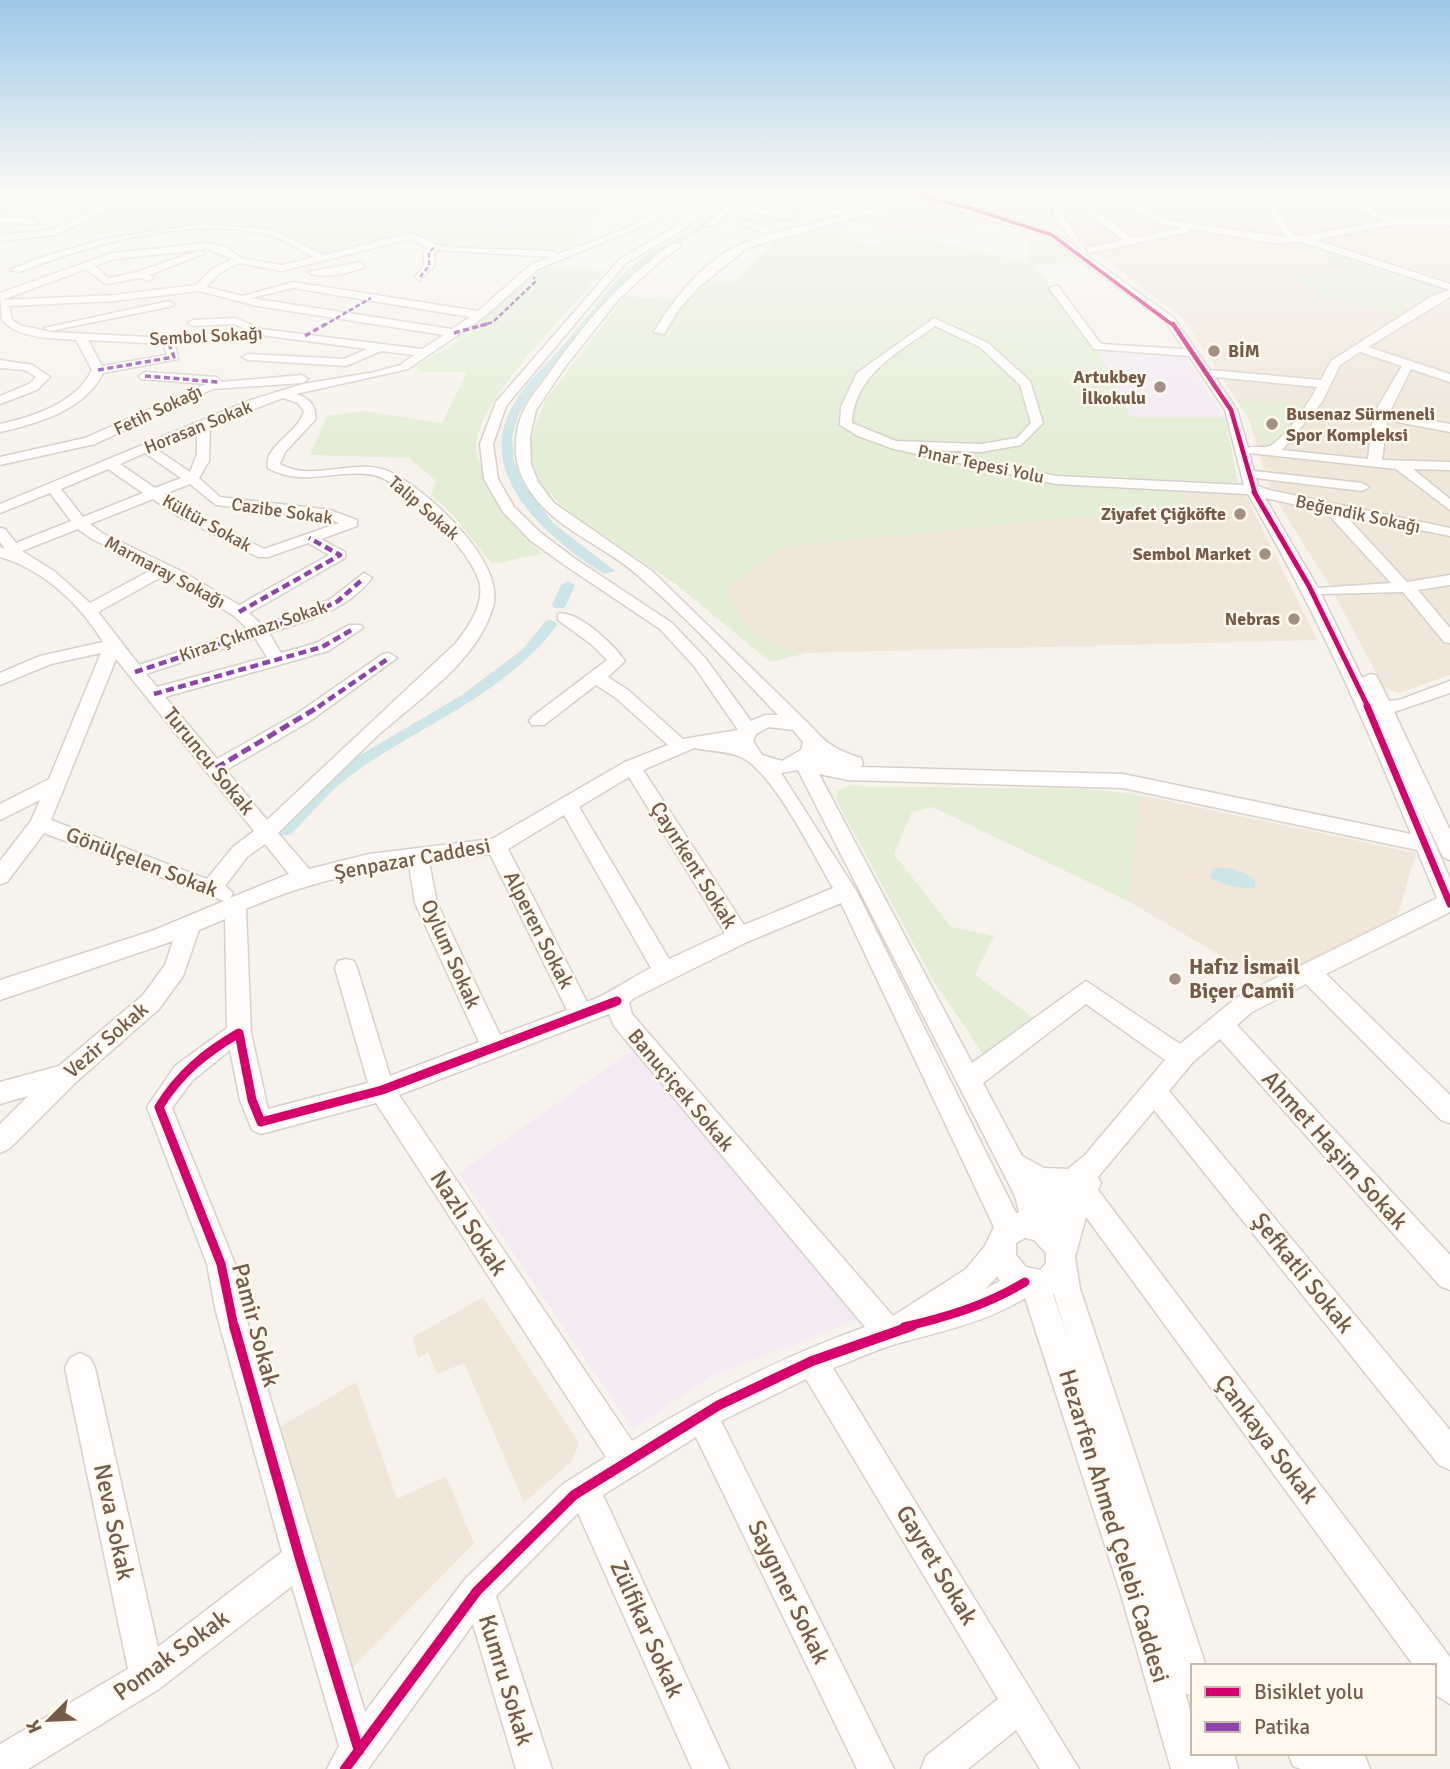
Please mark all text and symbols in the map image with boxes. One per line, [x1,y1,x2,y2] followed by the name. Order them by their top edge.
[149,322,263,350] street label: Sembol Sokağı
[1228,340,1260,362] place label: BİM
[1206,343,1222,359] marker: BİM
[1073,366,1146,409] place label: Artukbey İlkokulu
[1152,379,1168,395] marker: Artukbey İlkokulu
[110,380,206,440] street label: Fetih Sokağı
[141,395,255,459] street label: Horasan Sokak
[1286,403,1435,446] place label: Busenaz Sürmeneli Spor Kompleksi
[1264,416,1280,432] marker: Busenaz Sürmeneli Spor Kompleksi
[916,440,1046,488] street label: Pınar Tepesi Yolu
[384,471,464,545] street label: Talip Sokak
[159,490,255,556] street label: Kültür Sokak
[1293,490,1423,538] street label: Beğendik Sokağı
[230,493,334,529] street label: Cazibe Sokak
[1101,503,1226,525] place label: Ziyafet Çiğköfte
[1232,506,1248,522] marker: Ziyafet Çiğköfte
[101,531,229,613] street label: Marmaray Sokağı
[1133,543,1251,565] place label: Sembol Market
[1257,546,1273,562] marker: Sembol Market
[176,595,330,667] street label: Kiraz Çıkmazı Sokak
[1225,608,1280,630] place label: Nebras
[1286,611,1302,627] marker: Nebras
[158,702,261,820] street label: Turuncu Sokak
[645,797,744,934] street label: Çayırkent Sokak
[62,821,222,903] street label: Gönülçelen Sokak
[332,832,492,886] street label: Şenpazar Caddesi
[498,867,580,994] street label: Alperen Sokak
[415,895,487,1013] street label: Oylum Sokak
[1189,954,1300,1004] place label: Hafız İsmail Biçer Camii
[1167,971,1183,987] marker: Hafız İsmail Biçer Camii
[59,996,154,1084] street label: Vezir Sokak
[622,1024,740,1157] street label: Banuçiçek Sokak
[1255,1064,1415,1236] street label: Ahmet Haşim Sokak
[424,1165,514,1281] street label: Nazlı Sokak
[1245,1207,1361,1339] street label: Şefkatli Sokak
[225,1260,287,1390] street label: Pamir Sokak
[1052,1366,1176,1686] street label: Hezarfen Ahmed Çelebi Caddesi
[1209,1369,1325,1509] street label: Çankaya Sokak
[87,1461,141,1583] street label: Neva Sokak
[889,1500,985,1630] street label: Gayret Sokak
[741,1515,837,1669] street label: Saygıner Sokak
[603,1556,691,1702] street label: Zülfikar Sokak
[107,1603,235,1707] street label: Pomak Sokak
[472,1611,540,1749] street label: Kumru Sokak
[1191,1664,1436,1755] legend
[1254,1679,1364,1705] text: Bisiklet yolu
[14,1685,84,1755] north arrow
[1254,1714,1310,1740] text: Patika
[21,1716,48,1737] text: K

